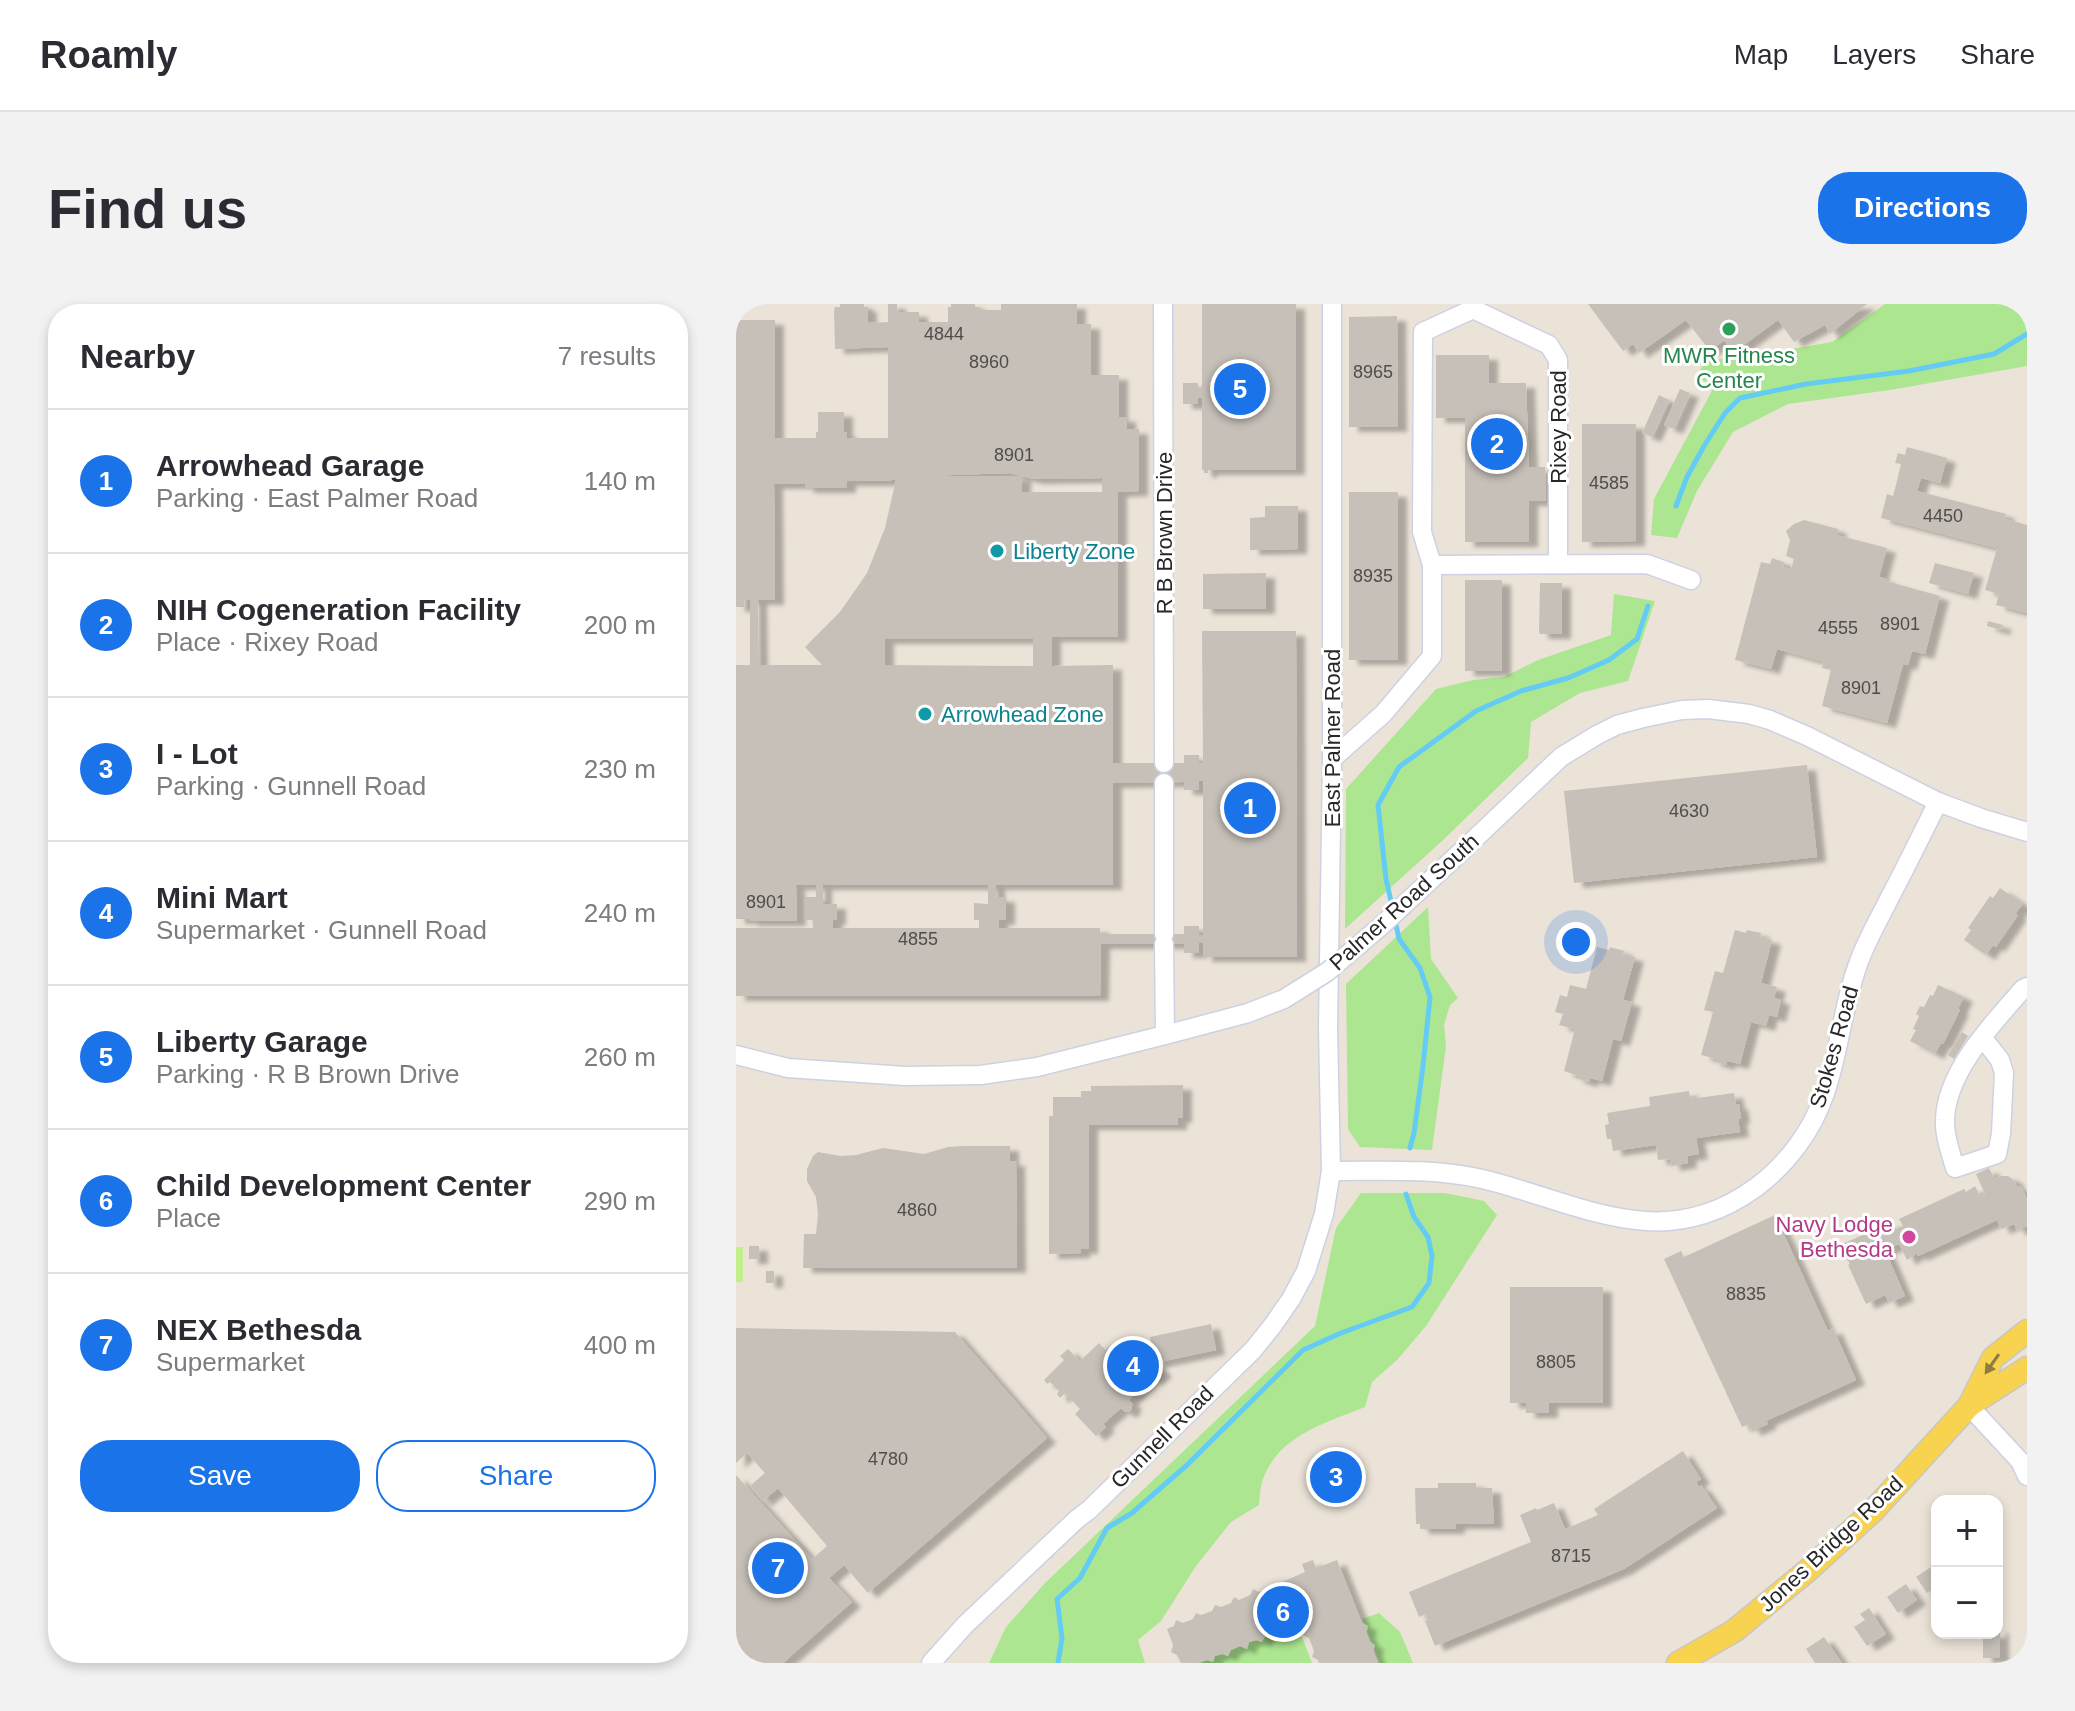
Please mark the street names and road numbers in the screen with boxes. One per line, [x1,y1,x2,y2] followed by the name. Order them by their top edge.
[1546,370,1571,484] street label: Rixey Road
[1152,452,1177,614] street label: R B Brown Drive
[1320,649,1345,827] street label: East Palmer Road
[1324,828,1484,976] street label: Palmer Road South
[1805,983,1863,1111] street label: Stokes Road
[1106,1381,1218,1493] street label: Gunnell Road
[1754,1471,1908,1617] street label: Jones Bridge Road

